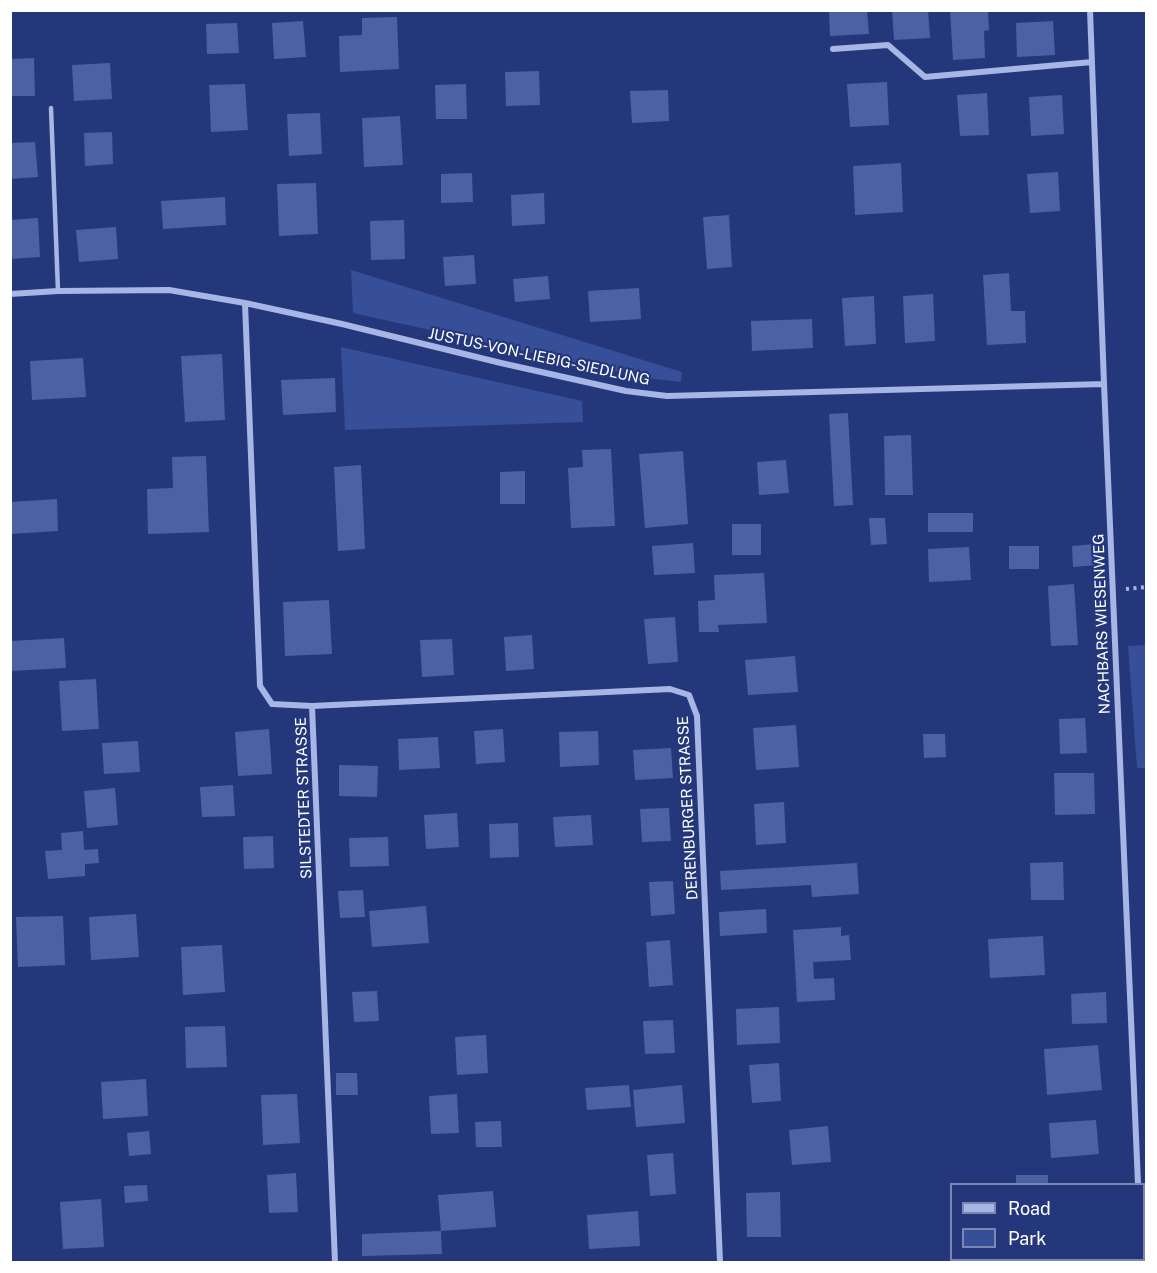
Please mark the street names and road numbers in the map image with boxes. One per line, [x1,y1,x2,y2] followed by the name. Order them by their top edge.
[426,325,652,389] street label: JUSTUS-VON-LIEBIG-SIEDLUNG
[1090,533,1114,715] street label: NACHBARS WIESENWEG
[674,716,702,900] street label: DERENBURGER STRASSE
[292,717,316,879] street label: SILSTEDTER STRASSE

